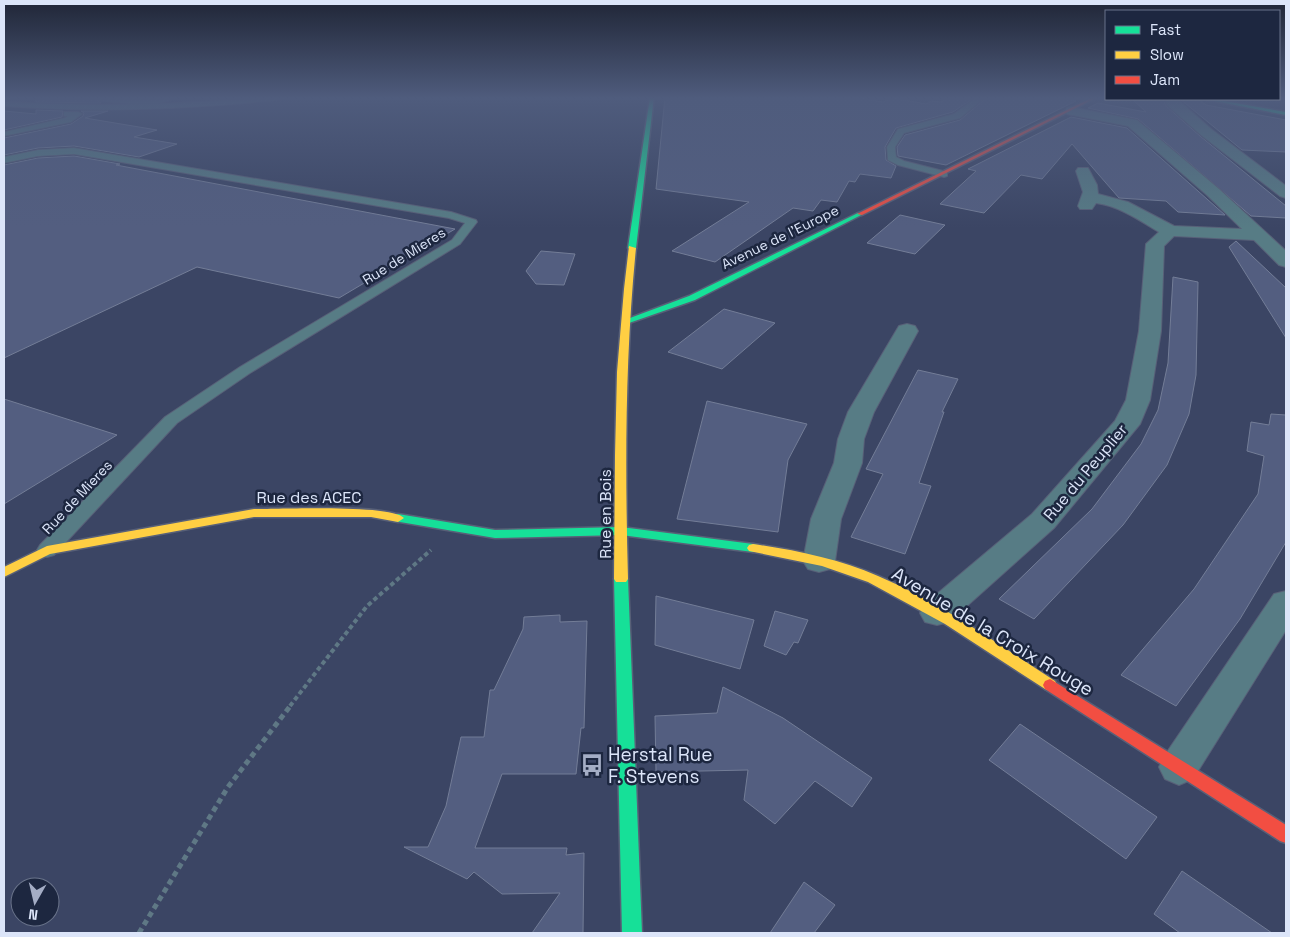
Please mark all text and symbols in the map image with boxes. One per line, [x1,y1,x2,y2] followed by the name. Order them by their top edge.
[1105,10,1280,100] legend
[1150,20,1181,39] text: Fast
[1150,45,1184,64] text: Slow
[1150,70,1180,89] text: Jam
[718,201,842,273] street label: Avenue de l'Europe
[359,223,449,289] street label: Rue de Mieres
[1039,420,1132,525] street label: Rue du Peuplier
[38,456,116,538] street label: Rue de Mieres
[595,469,616,559] street label: Rue en Bois
[256,487,362,508] street label: Rue des ACEC
[887,561,1098,702] street label: Avenue de la Croix Rouge
[608,742,713,789] place label: Herstal Rue F. Stevens
[579,752,605,778] bus stop icon: Herstal Rue F. Stevens
[10,877,60,927] north arrow
[27,905,39,924] text: N

